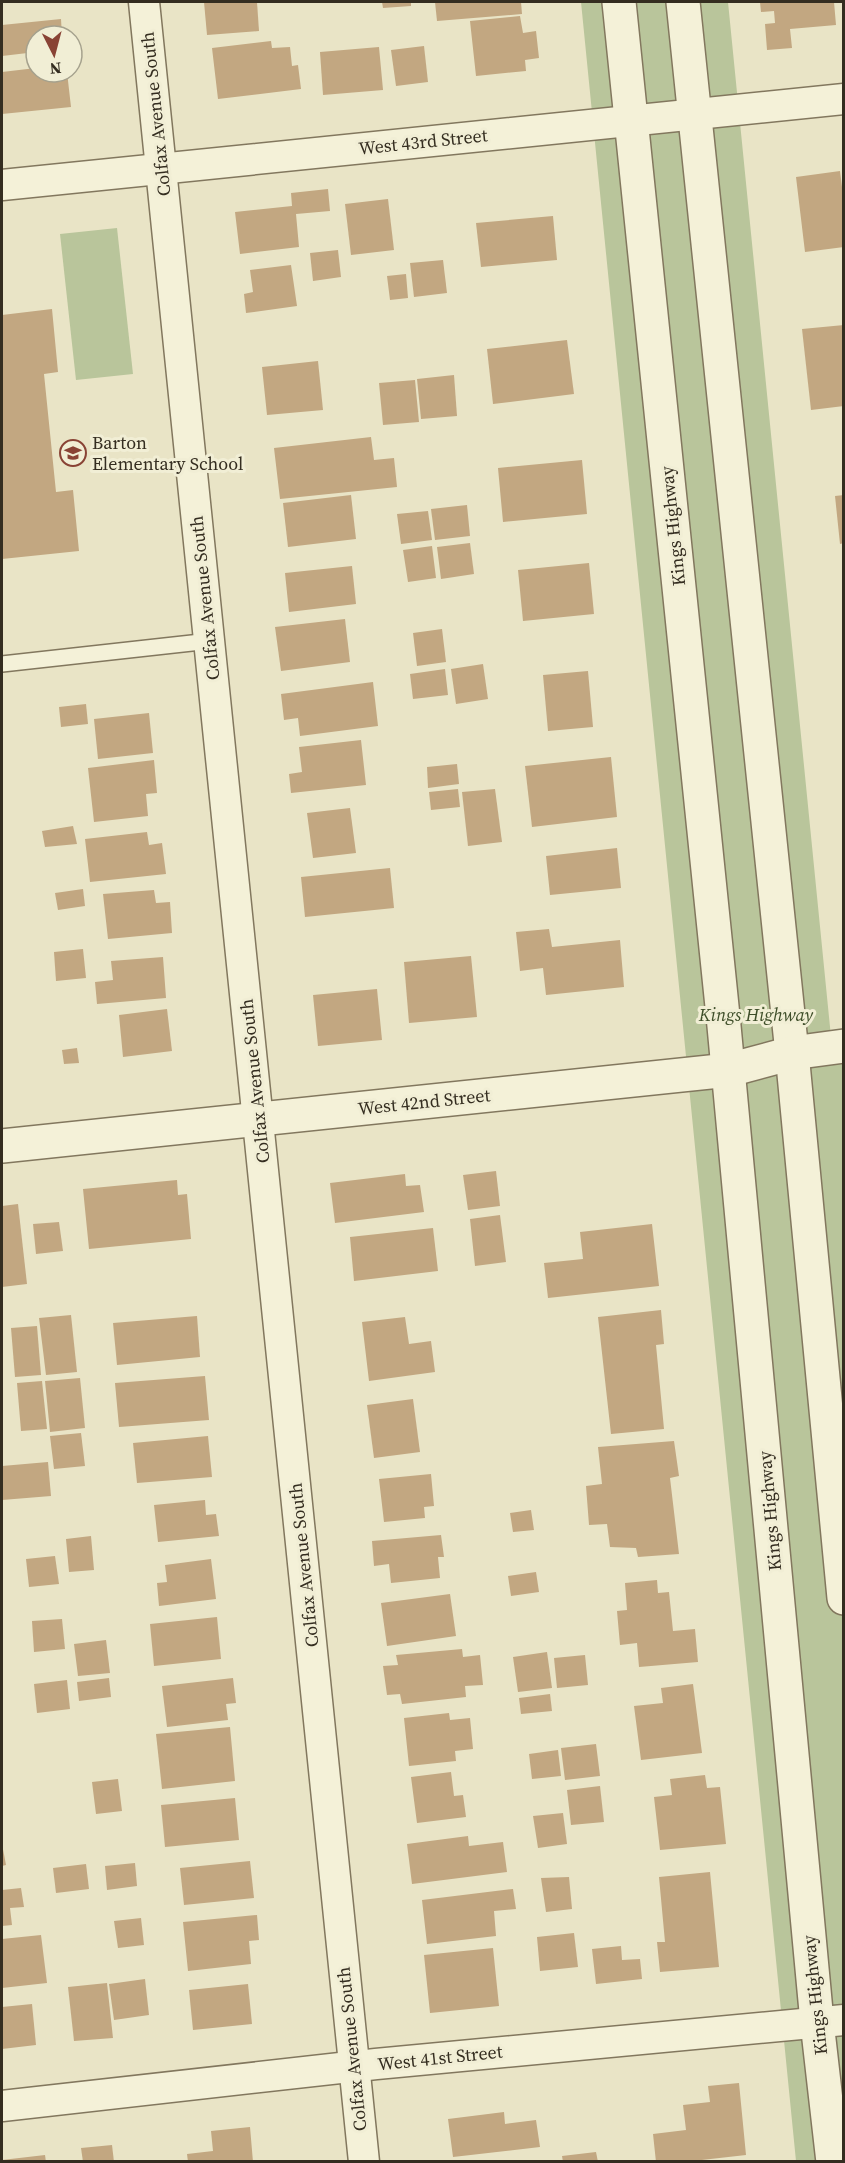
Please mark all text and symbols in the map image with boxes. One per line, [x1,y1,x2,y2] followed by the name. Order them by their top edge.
[24,24,84,84] north arrow
[134,31,177,197] street label: Colfax Avenue South
[48,57,63,81] text: N
[357,122,489,161] street label: West 43rd Street
[92,430,243,476] place label: Barton Elementary School
[58,438,88,468] school or university icon: Barton Elementary School
[654,464,691,587] street label: Kings Highway
[183,515,226,681] street label: Colfax Avenue South
[233,998,276,1164] street label: Colfax Avenue South
[698,1002,814,1027] park label: Kings Highway
[357,1082,491,1121] street label: West 42nd Street
[752,1449,787,1572] street label: Kings Highway
[282,1482,325,1648] street label: Colfax Avenue South
[796,1933,833,2056] street label: Kings Highway
[330,1966,373,2132] street label: Colfax Avenue South
[376,2038,504,2076] street label: West 41st Street

